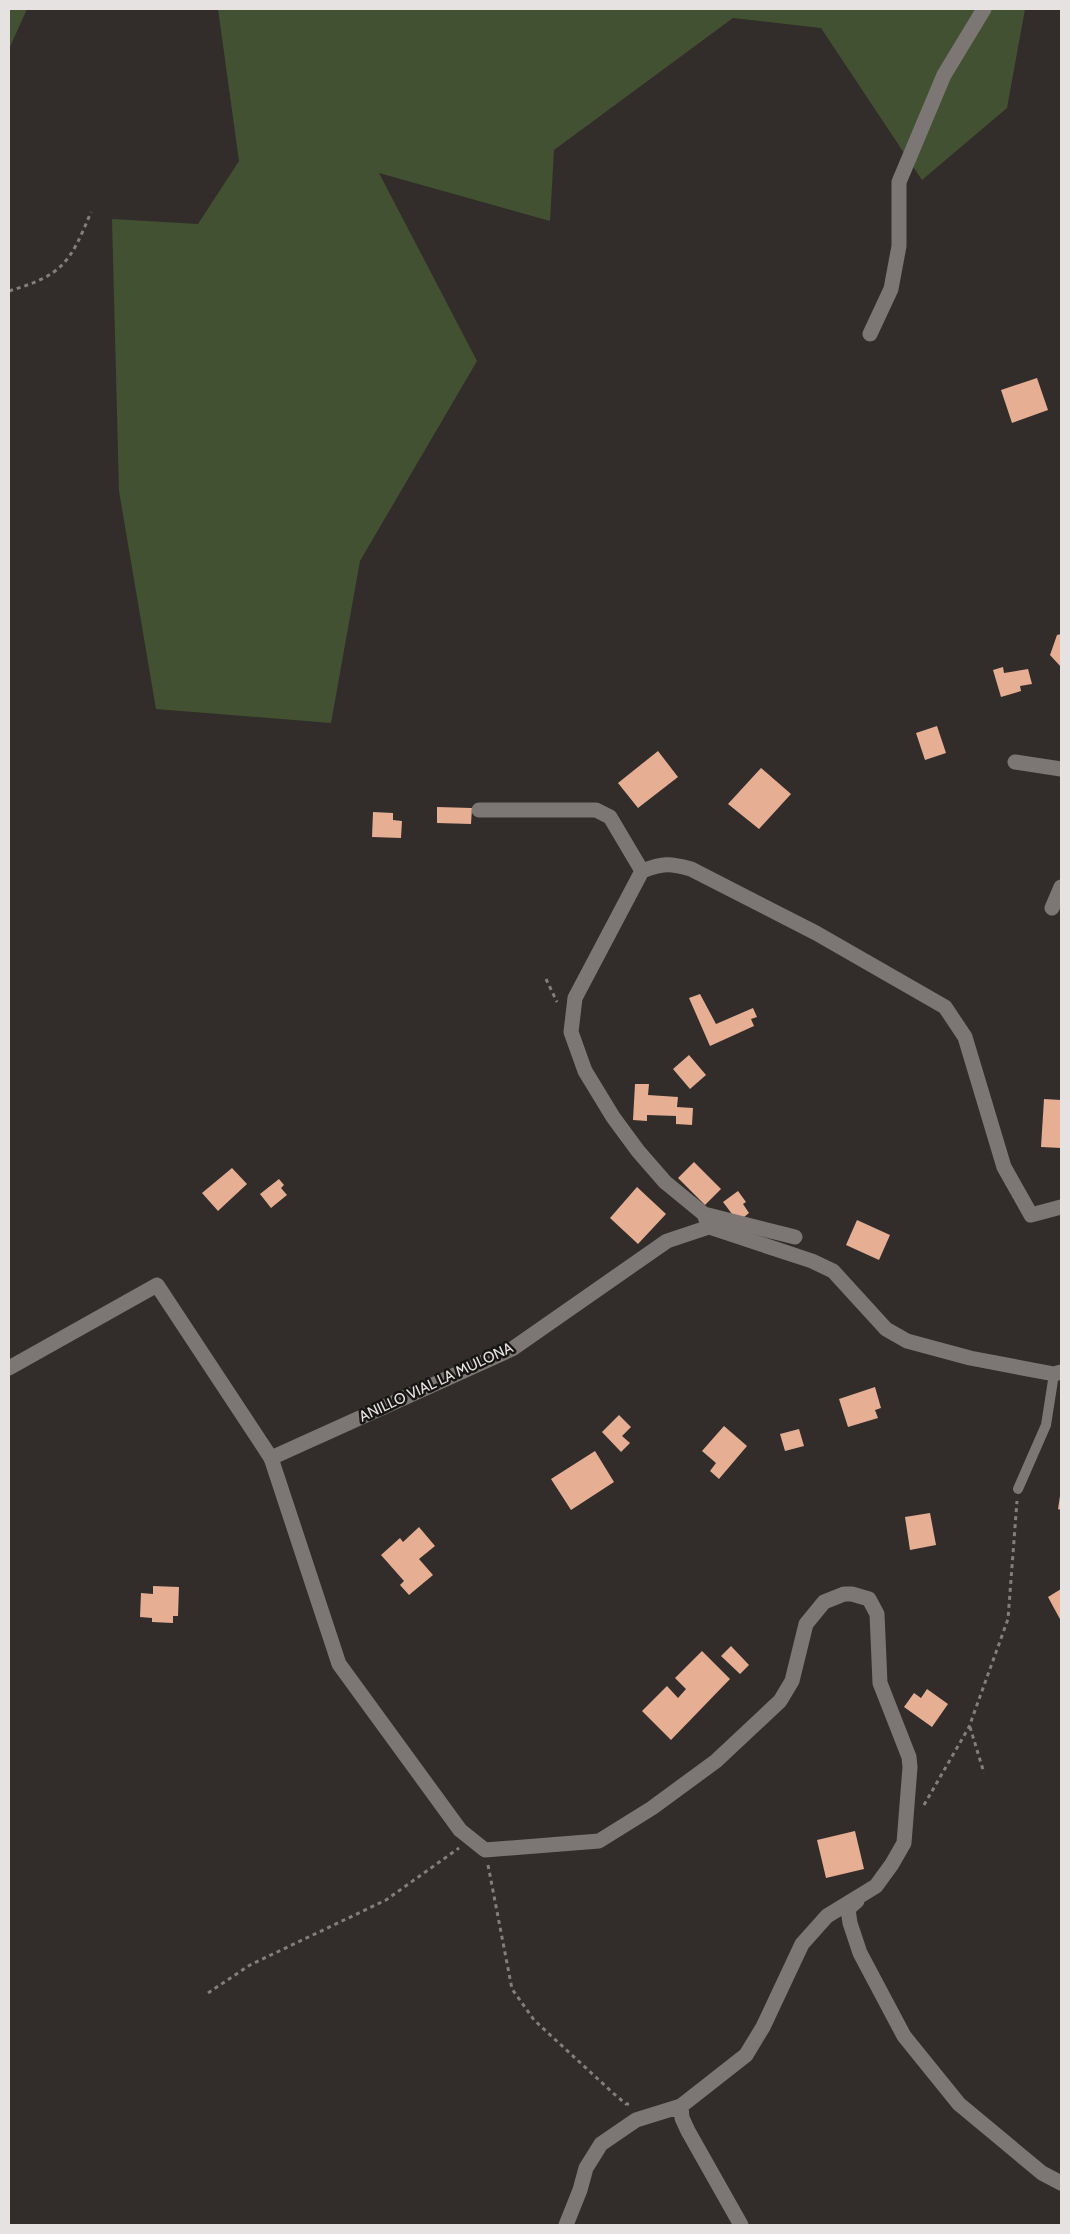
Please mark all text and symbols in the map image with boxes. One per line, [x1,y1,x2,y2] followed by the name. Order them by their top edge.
[356,1338,517,1426] street label: ANILLO VIAL LA MULONA

